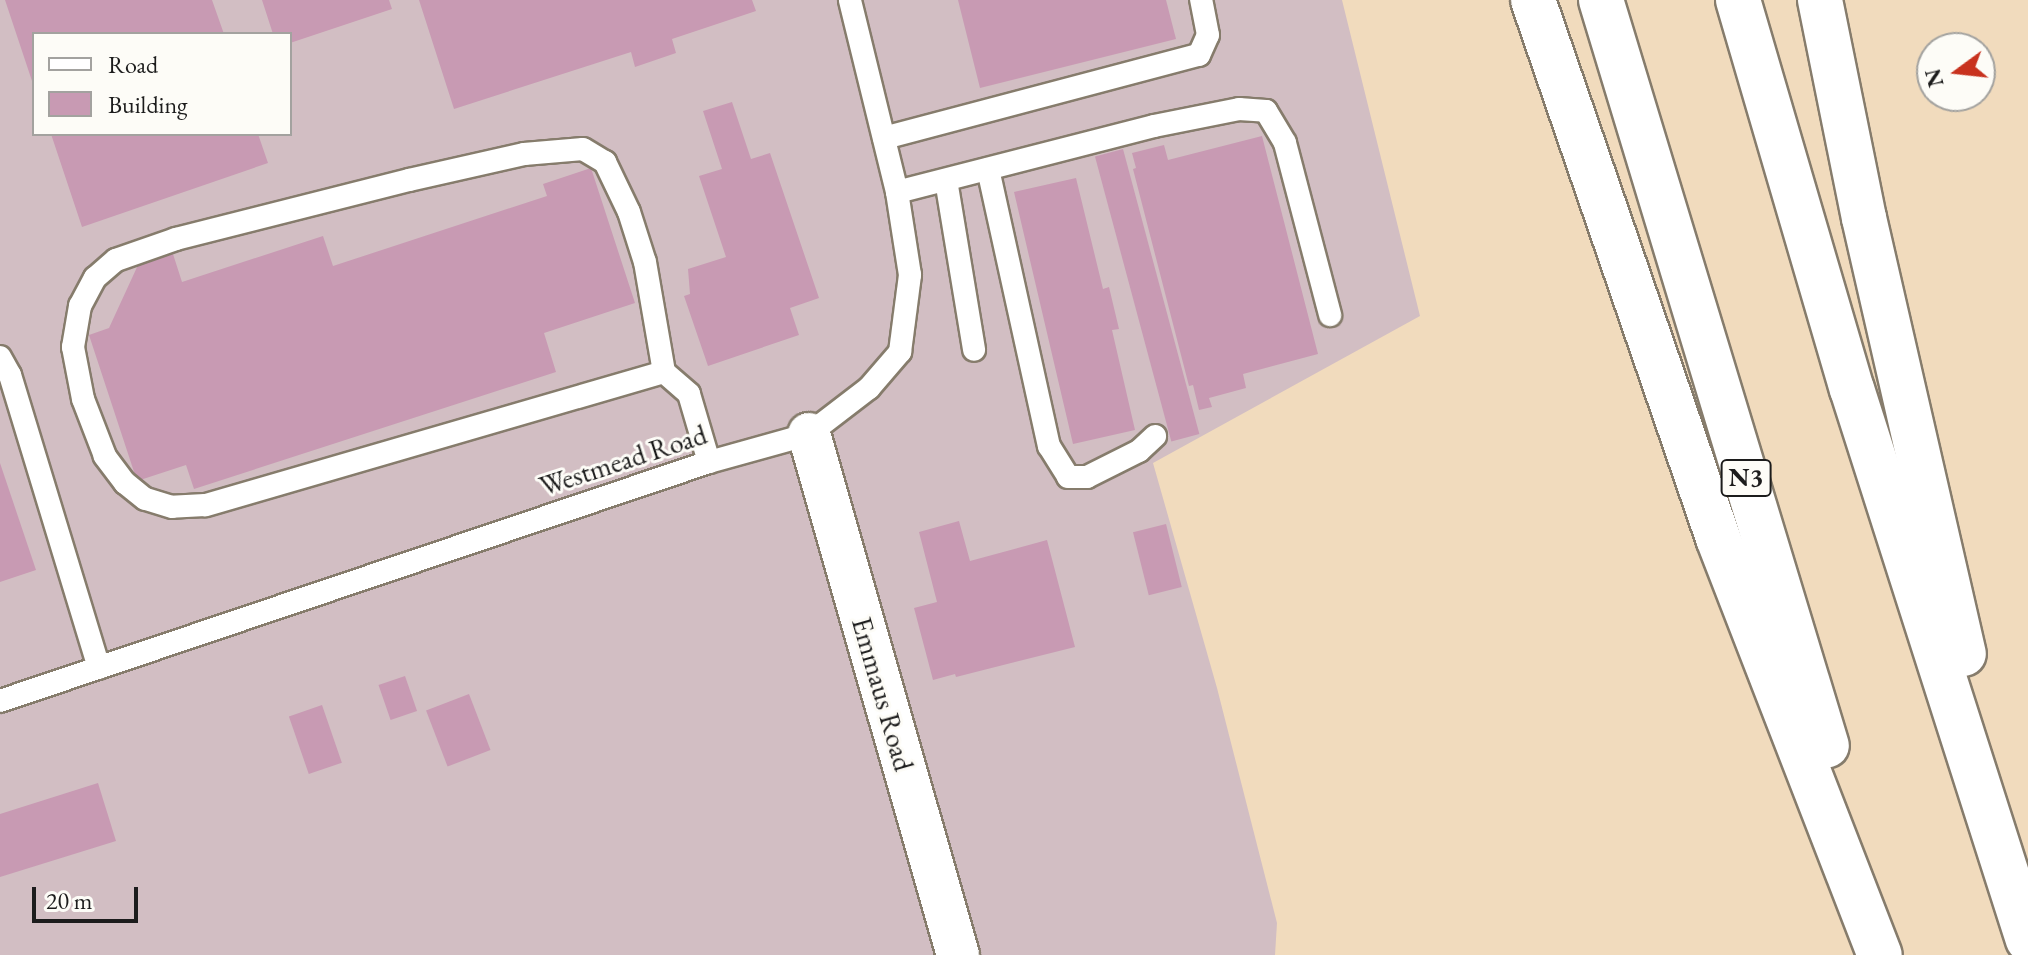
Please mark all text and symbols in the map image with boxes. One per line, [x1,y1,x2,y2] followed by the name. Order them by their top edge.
[32,32,292,136] legend
[1916,32,1996,112] north arrow
[108,49,158,80] text: Road
[1918,65,1951,90] text: N
[108,89,188,120] text: Building
[535,417,711,503] street label: Westmead Road
[1720,456,1772,500] road number: N3
[845,613,921,775] street label: Emmaus Road
[36,871,142,921] scale bar
[46,885,93,916] text: 20 m

